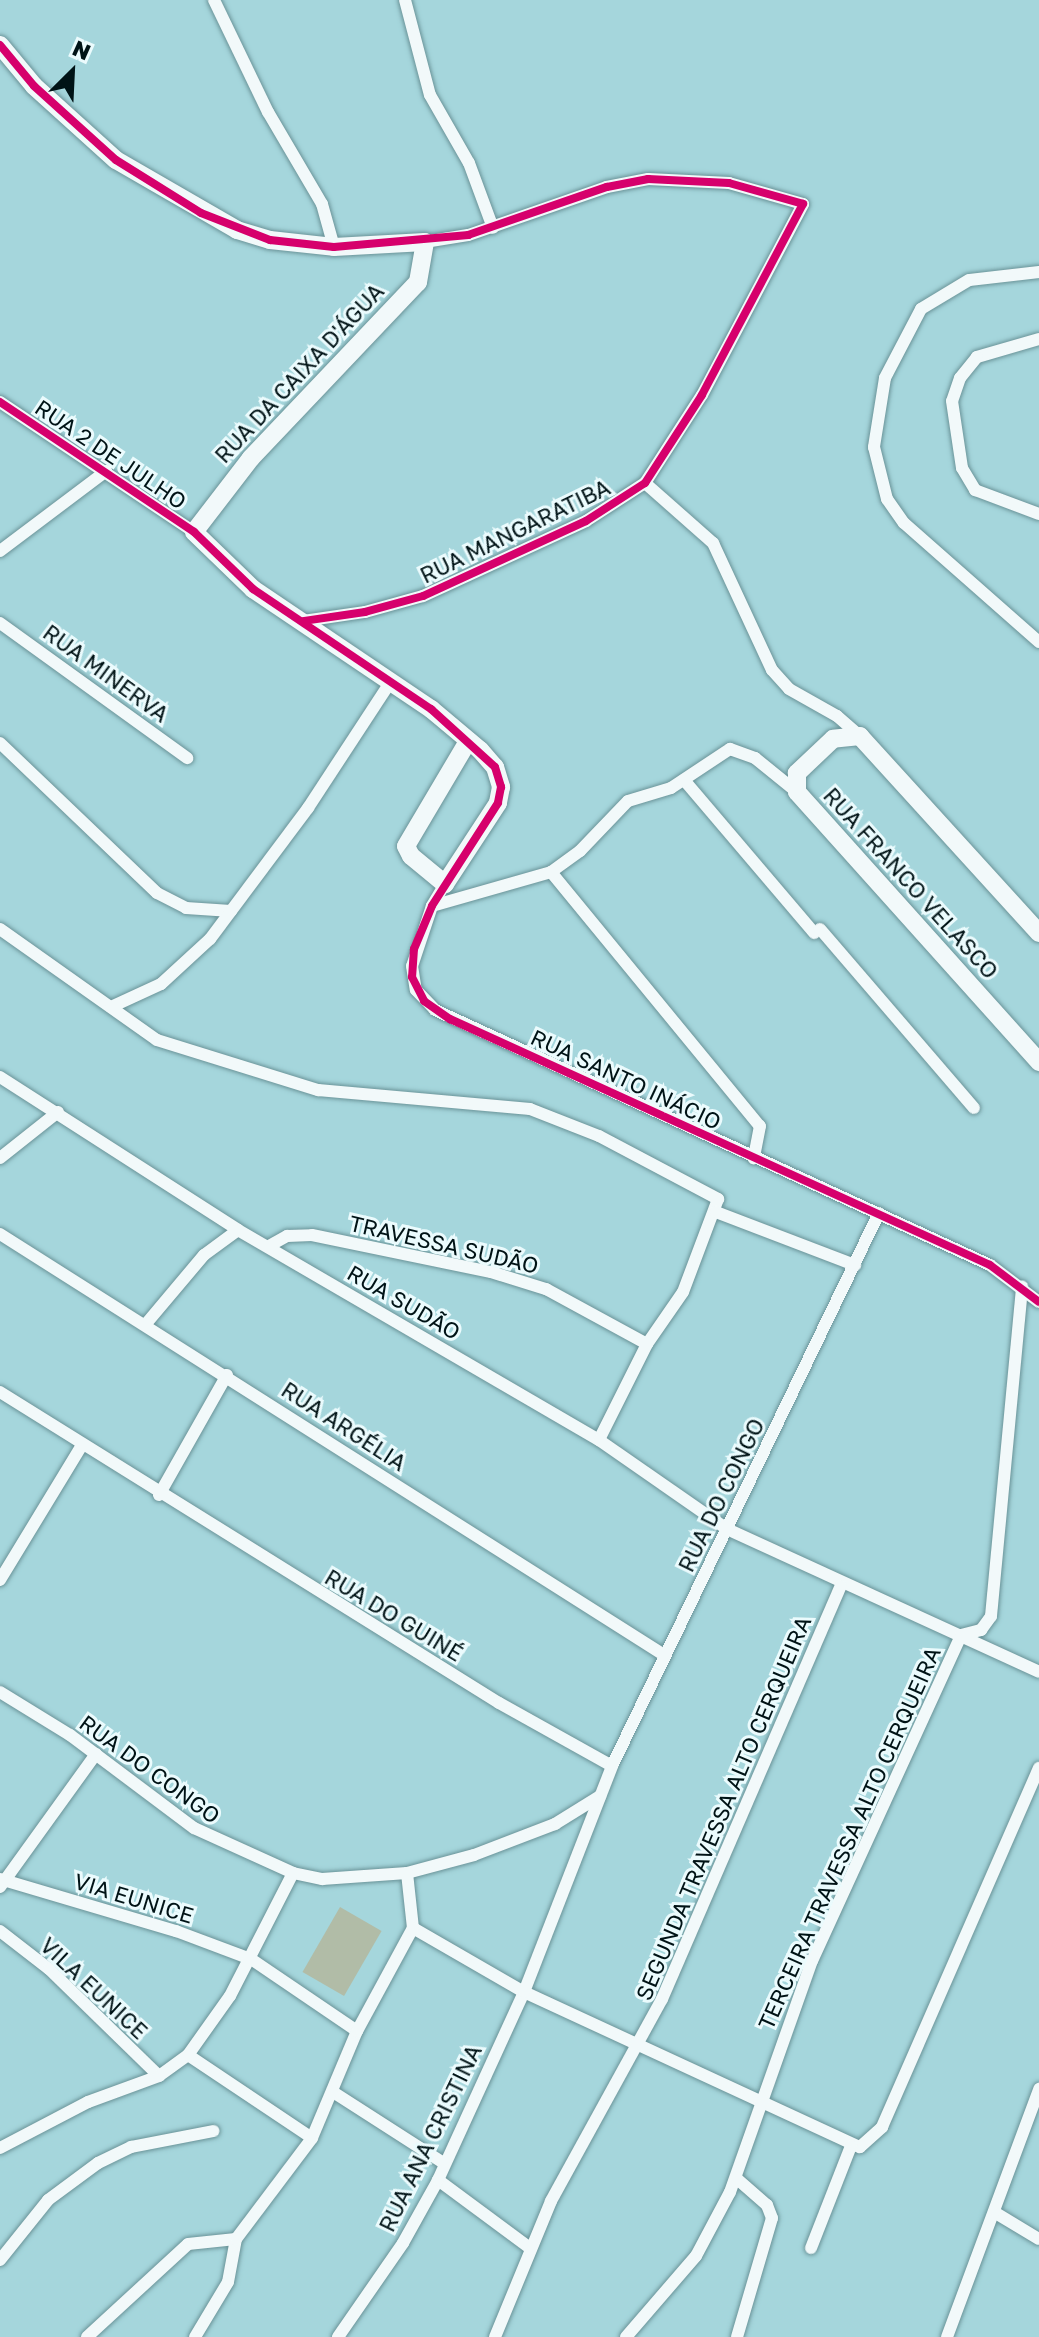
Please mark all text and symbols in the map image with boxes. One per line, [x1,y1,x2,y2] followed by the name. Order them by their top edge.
[32,32,112,112] north arrow
[69,34,95,65] text: N
[209,278,389,468] street label: RUA DA CAIXA D'ÁGUA
[30,394,192,514] street label: RUA 2 DE JULHO
[416,474,614,588] street label: RUA MANGARATIBA
[38,619,174,727] street label: RUA MINERVA
[818,782,1004,984] street label: RUA FRANCO VELASCO
[527,1023,725,1135] street label: RUA SANTO INÁCIO
[347,1209,541,1279] street label: TRAVESSA SUDÃO
[343,1259,465,1345] street label: RUA SUDÃO
[277,1376,411,1476] street label: RUA ARGÉLIA
[672,1414,770,1576] street label: RUA DO CONGO
[320,1563,468,1667] street label: RUA DO GUINÉ
[630,1612,816,2004] street label: SEGUNDA TRAVESSA ALTO CERQUEIRA
[752,1642,946,2034] street label: TERCEIRA TRAVESSA ALTO CERQUEIRA
[75,1709,225,1829] street label: RUA DO CONGO
[71,1867,197,1929] street label: VIA EUNICE
[35,1932,153,2044] street label: VILA EUNICE
[373,2040,487,2236] street label: RUA ANA CRISTINA

